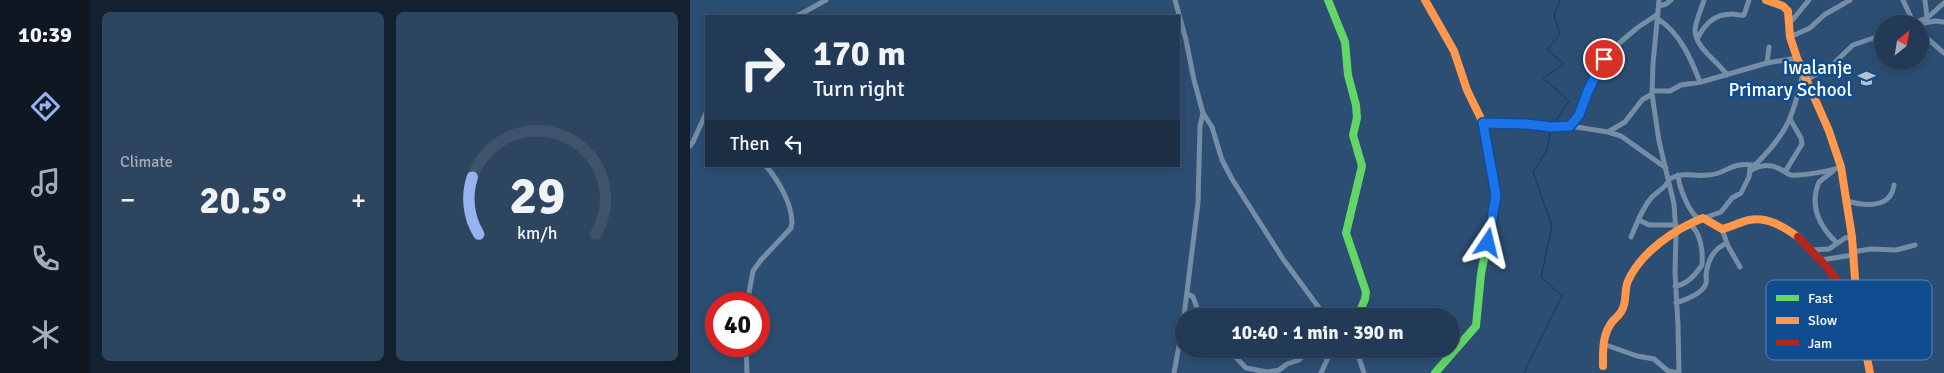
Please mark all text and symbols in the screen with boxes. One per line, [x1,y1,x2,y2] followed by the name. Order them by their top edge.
[1874,15,1929,70] north arrow
[1874,15,1929,70] map controls
[18,21,72,48] text: 10:39
[813,32,906,75] text: 170 m
[730,35,795,100] icon: right
[1583,38,1625,80] pin
[1590,45,1618,73] icon: arrive
[1729,56,1852,102] place label: Iwalanje Primary School
[1856,68,1876,88] school or university icon: Iwalanje Primary School
[813,75,905,102] text: Turn right
[28,89,63,124] icon: directions
[780,130,808,158] icon: left
[730,132,770,156] text: Then
[120,152,173,172] text: Climate
[509,164,565,228] text: 29
[28,165,63,200] icon: music
[199,177,287,224] text: 20.5°
[120,183,135,217] text: −
[351,183,366,217] text: +
[1461,216,1513,268] position arrow
[517,222,557,244] text: km/h
[28,241,63,276] icon: phone
[1766,280,1932,360] legend
[1808,290,1833,307] text: Fast
[705,292,770,357] speed limit sign: 40
[1808,312,1837,329] text: Slow
[28,317,63,352] icon: climate
[1231,321,1404,345] text: 10:40 · 1 min · 390 m
[1808,335,1832,352] text: Jam

